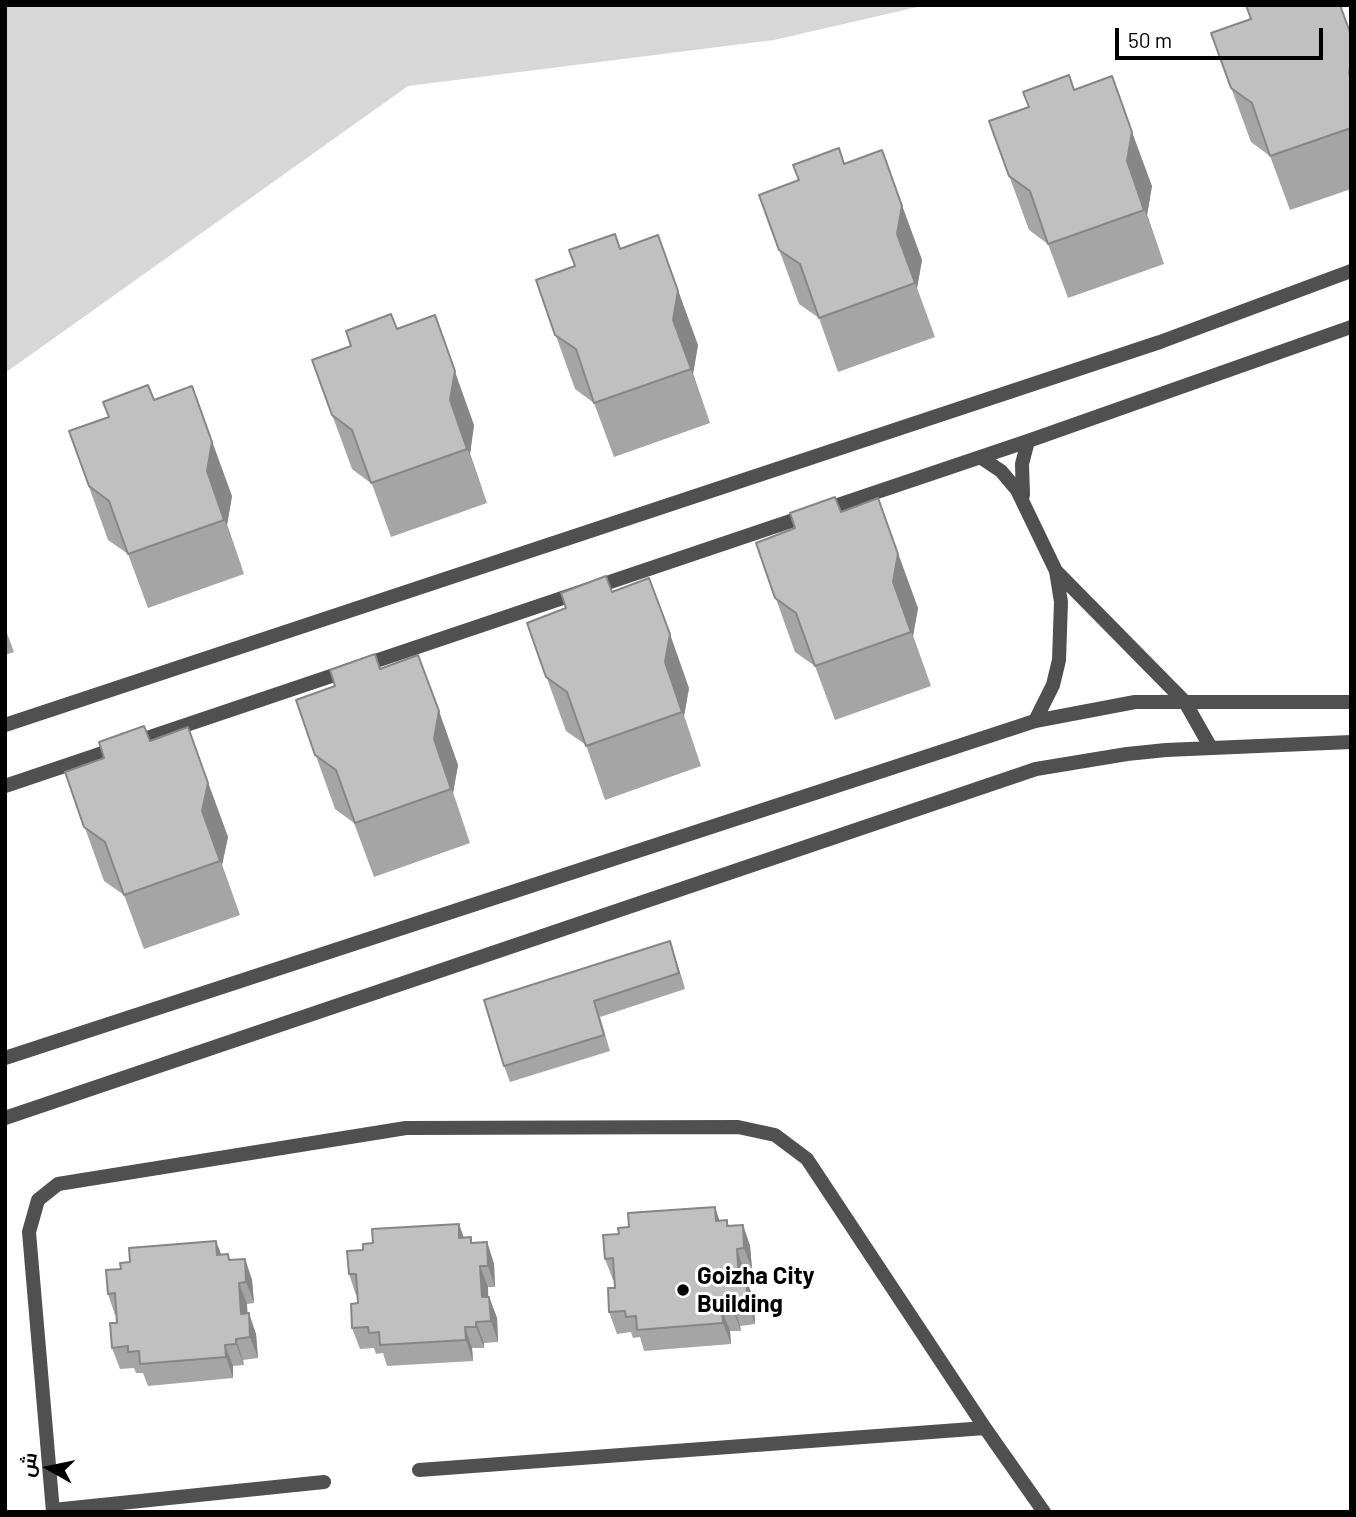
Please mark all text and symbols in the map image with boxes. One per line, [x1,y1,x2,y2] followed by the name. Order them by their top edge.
[1118,14,1326,58] scale bar
[1128,27,1172,52] text: 50 m
[697,1262,815,1318] place label: Goizha City Building
[675,1282,691,1298] marker: Goizha City Building
[14,1433,84,1503] north arrow
[14,1451,41,1478] text: ش

